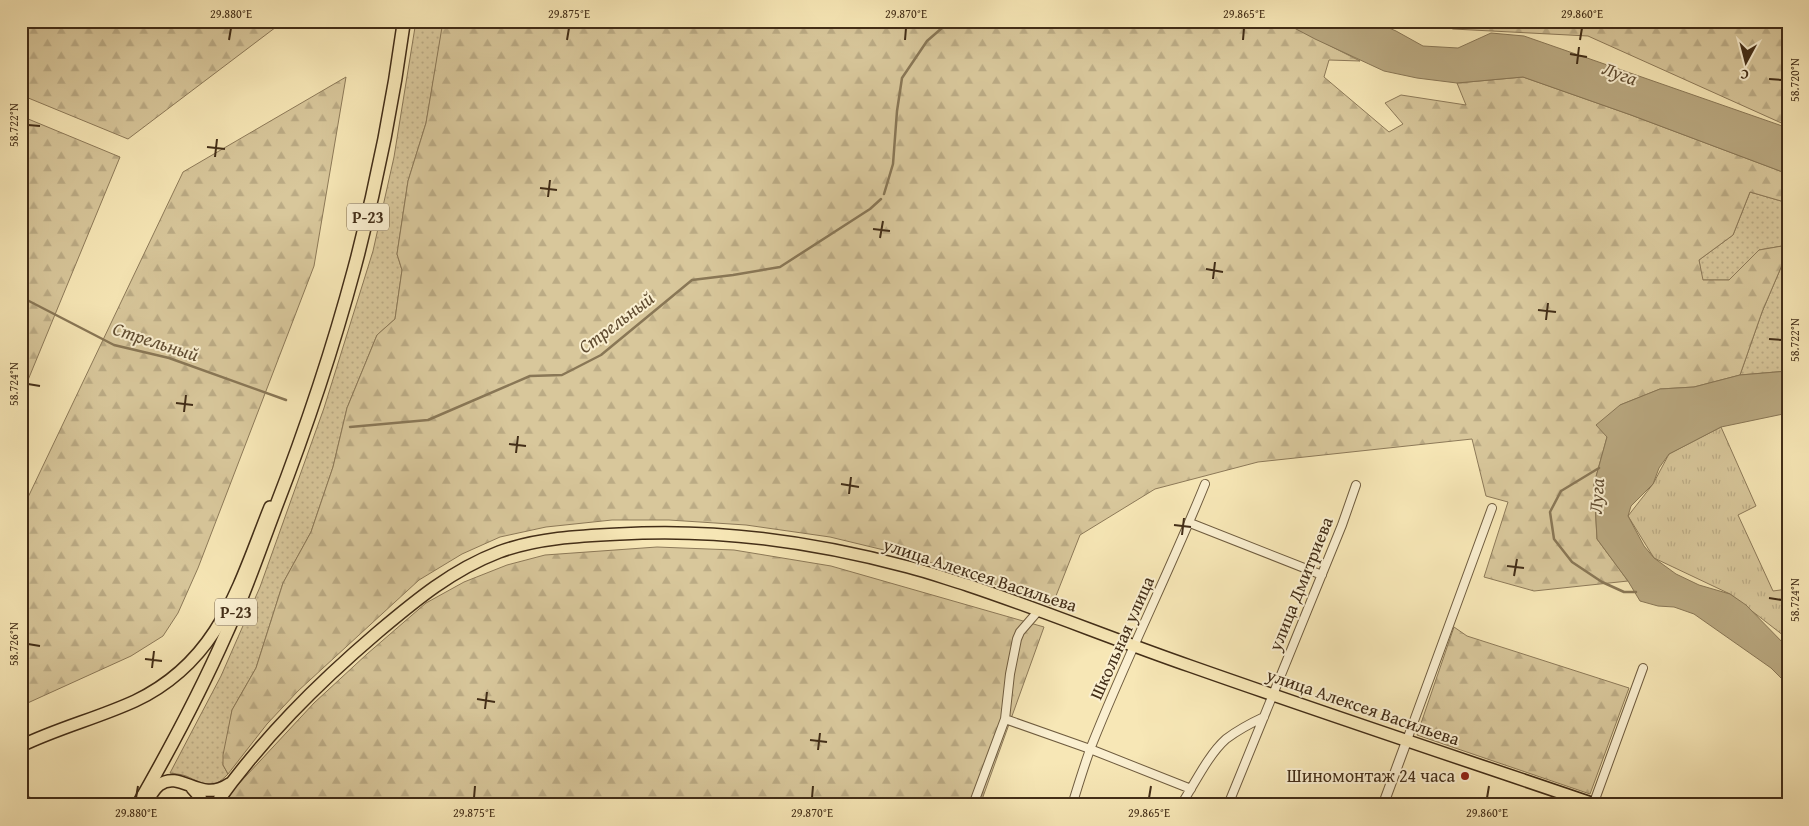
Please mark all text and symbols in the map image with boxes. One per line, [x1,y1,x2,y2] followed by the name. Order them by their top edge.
[210,5,252,22] text: 29.880°E
[548,5,590,22] text: 29.875°E
[885,5,927,22] text: 29.870°E
[1223,5,1265,22] text: 29.865°E
[1561,5,1603,22] text: 29.860°E
[1722,38,1772,88] north arrow
[1599,54,1642,92] water label: Луга
[1786,58,1803,102] text: 58.720°N
[1739,64,1750,85] text: С
[5,103,22,147] text: 58.722°N
[347,203,389,230] road number: Р-23
[572,284,660,360] water label: Стрельный
[109,314,203,368] water label: Стрельный
[1786,318,1803,362] text: 58.722°N
[5,362,22,406] text: 58.724°N
[1581,477,1611,515] water label: Луга
[1261,512,1340,656] street label: улица Дмитриева
[879,530,1081,619] street label: улица Алексея Васильева
[1082,571,1161,704] street label: Школьная улица
[1786,578,1803,622] text: 58.724°N
[215,598,257,626] road number: Р-23
[5,622,22,666] text: 58.726°N
[1262,660,1464,752] street label: улица Алексея Васильева
[1287,762,1455,789] place label: Шиномонтаж 24 часа
[1459,770,1471,782] marker: Шиномонтаж 24 часа
[115,804,157,821] text: 29.880°E
[453,804,495,821] text: 29.875°E
[791,804,833,821] text: 29.870°E
[1128,804,1170,821] text: 29.865°E
[1466,804,1508,821] text: 29.860°E

